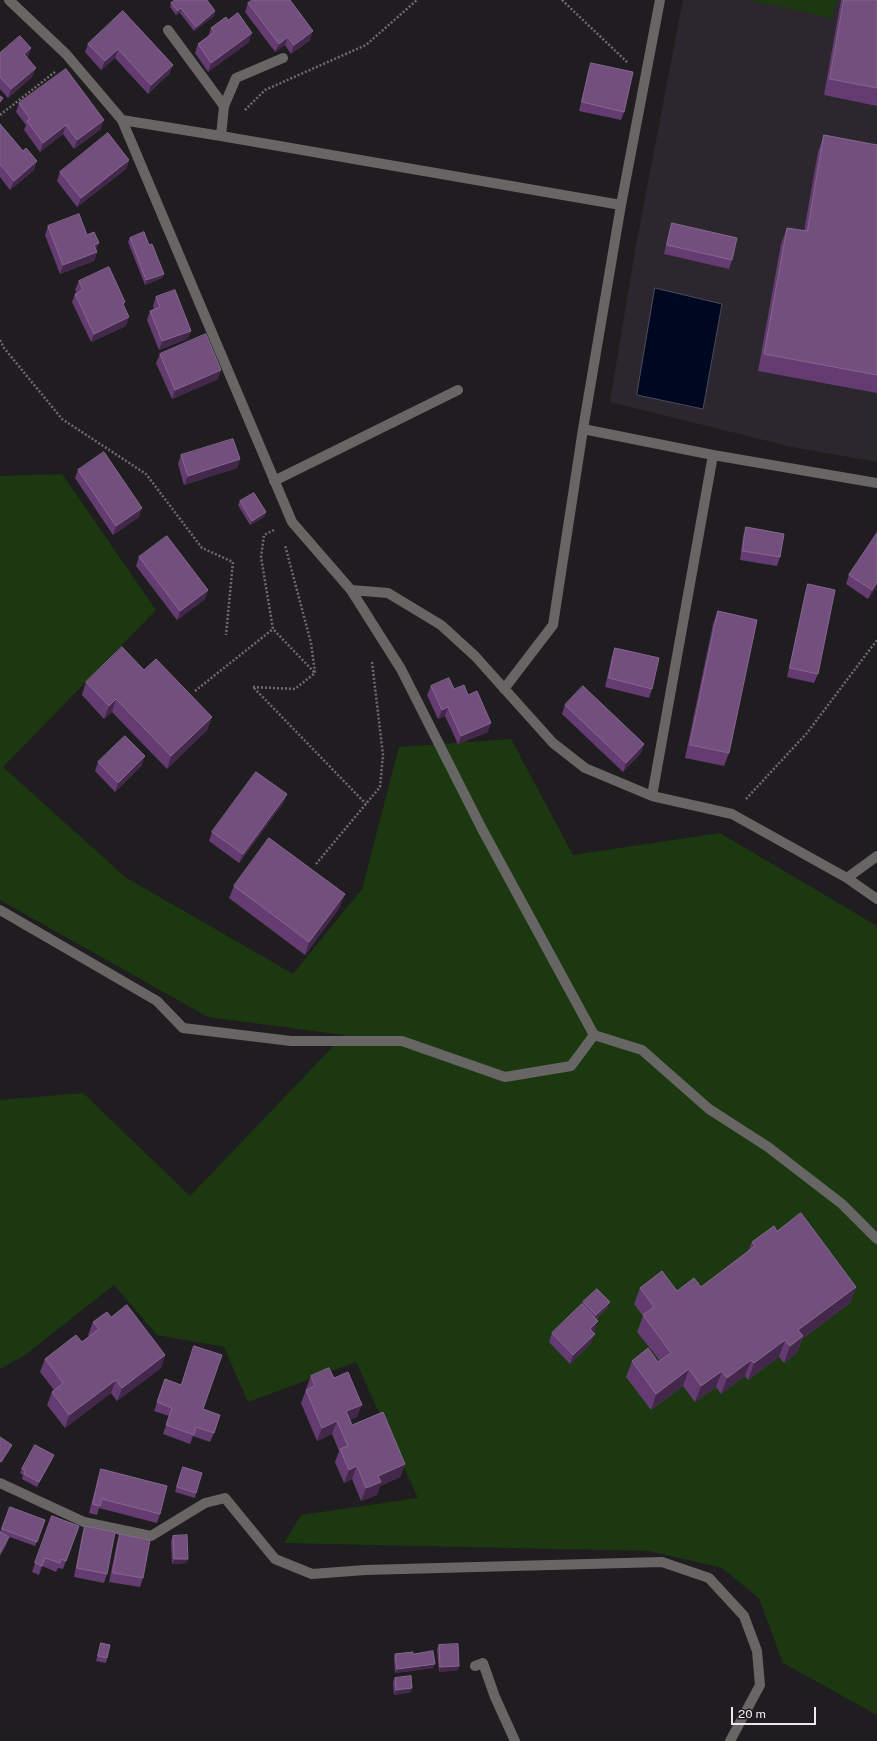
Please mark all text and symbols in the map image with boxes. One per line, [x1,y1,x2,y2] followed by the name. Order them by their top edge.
[733,1699,818,1725] scale bar
[738,1707,766,1721] text: 20 m

